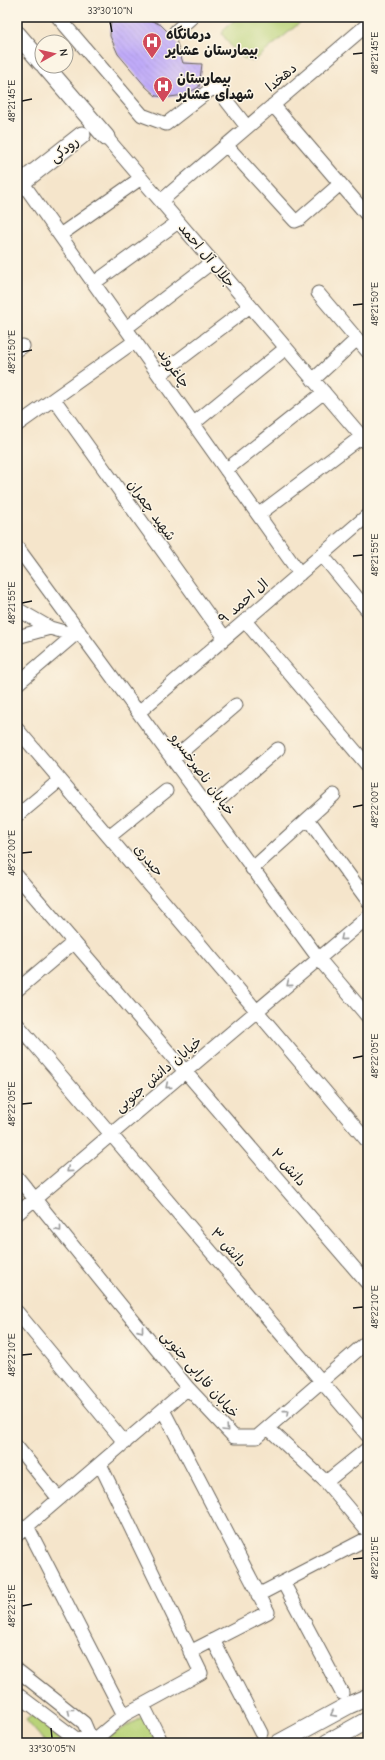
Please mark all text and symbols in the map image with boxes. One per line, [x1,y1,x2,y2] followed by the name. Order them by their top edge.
[87,5,133,17] text: 33°30'10"N
[164,25,258,59] place label: درمانگاه بیمارستان عشایر
[141,31,163,59] hospital icon: درمانگاه بیمارستان عشایر
[369,32,381,74] text: 48°21'45"E
[34,34,74,74] north arrow
[56,48,70,57] text: N
[262,59,300,95] street label: دهخدا
[175,70,254,103] place label: بیمارستان شهدای عشایر
[152,75,174,103] hospital icon: بیمارستان شهدای عشایر
[6,80,18,122] text: 48°21'45"E
[46,133,82,166] street label: رودکی
[175,220,239,291] street label: جلال آل احمد
[369,282,381,326] text: 48°21'50"E
[6,330,18,374] text: 48°21'50"E
[153,345,193,392] street label: چاغروند
[123,476,179,545] street label: شهید چمران
[369,533,381,577] text: 48°21'55"E
[215,575,272,628] street label: ال احمد ۹
[6,581,18,625] text: 48°21'55"E
[165,729,238,820] street label: خیابان ناصرخسرو
[369,782,381,828] text: 48°22'00"E
[6,830,18,876] text: 48°22'00"E
[130,841,167,880] street label: حیدری
[341,933,348,940] one-way arrow
[286,980,294,987] one-way arrow
[111,1033,206,1117] street label: خیابان دانش جنوبی
[369,1033,381,1079] text: 48°22'05"E
[6,1081,18,1127] text: 48°22'05"E
[166,1082,173,1089] one-way arrow
[268,1145,310,1190] street label: دانش ۲
[66,1166,74,1173] one-way arrow
[207,1224,250,1270] street label: دانش ۳
[55,1225,62,1232] one-way arrow
[369,1285,381,1329] text: 48°22'10"E
[137,1326,144,1333] one-way arrow
[156,1327,242,1422] street label: خیابان فارابی جنوبی
[6,1333,18,1377] text: 48°22'10"E
[282,1409,290,1416] one-way arrow
[221,1424,229,1432] one-way arrow
[369,1536,381,1580] text: 48°22'15"E
[6,1584,18,1628] text: 48°22'15"E
[67,1709,74,1716] one-way arrow
[330,1709,337,1716] one-way arrow
[29,1743,75,1755] text: 33°30'05"N

